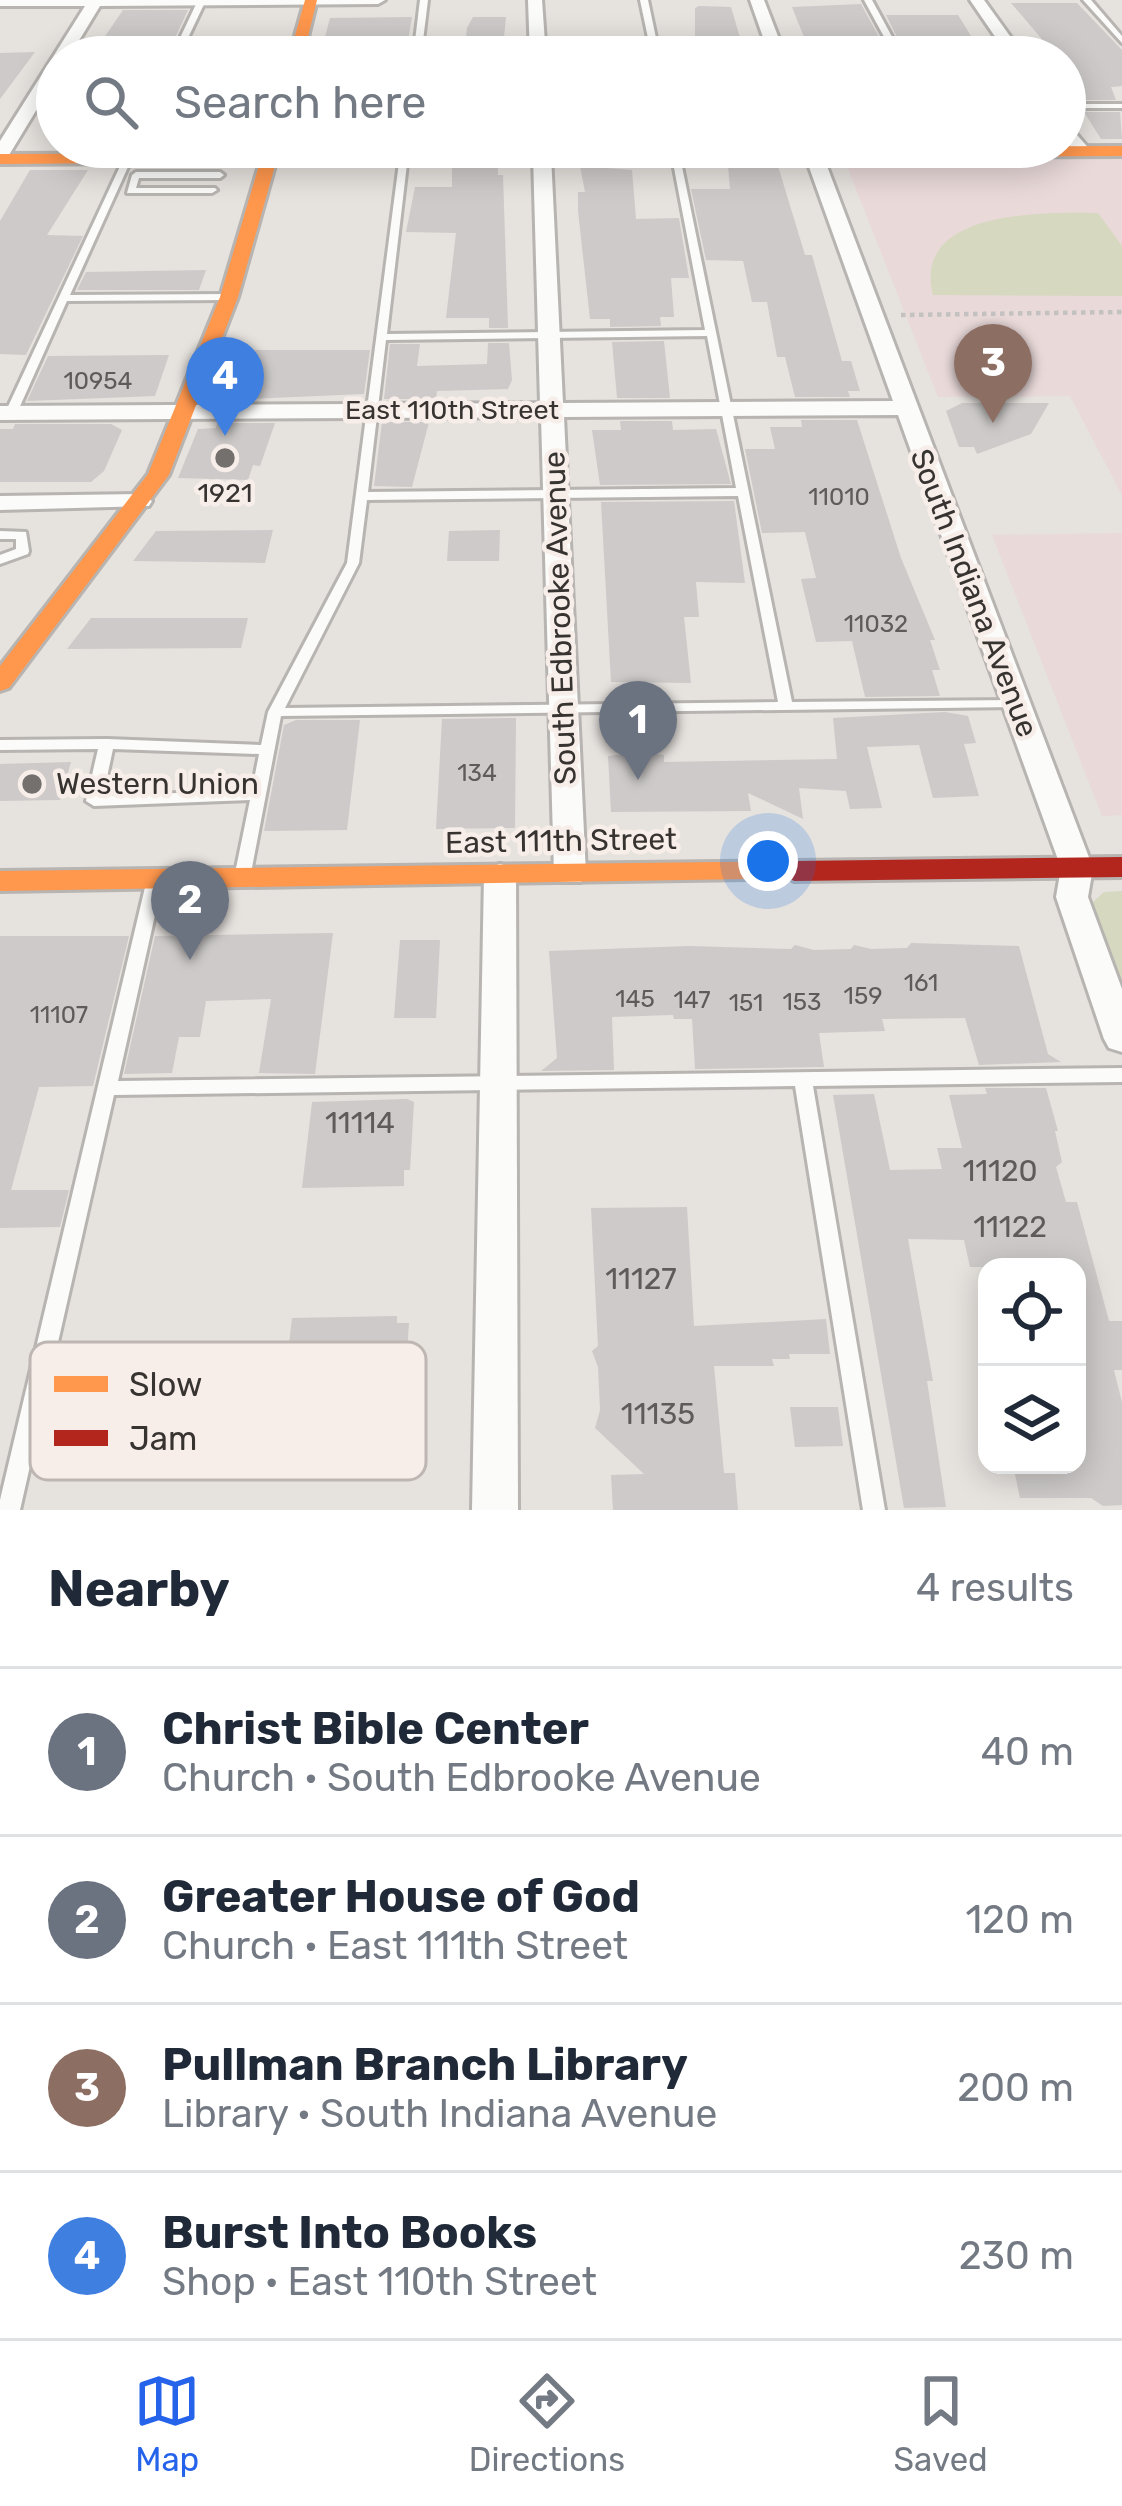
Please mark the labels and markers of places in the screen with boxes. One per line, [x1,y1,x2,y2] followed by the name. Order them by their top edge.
[954,324,1032,423] pin: 3
[186,337,264,436] pin: 4
[212,445,238,471] marker: 1921
[198,477,252,509] place label: 1921
[599,681,677,780] pin: 1
[56,766,259,802] place label: Western Union
[19,771,45,797] marker: Western Union
[151,861,229,960] pin: 2

